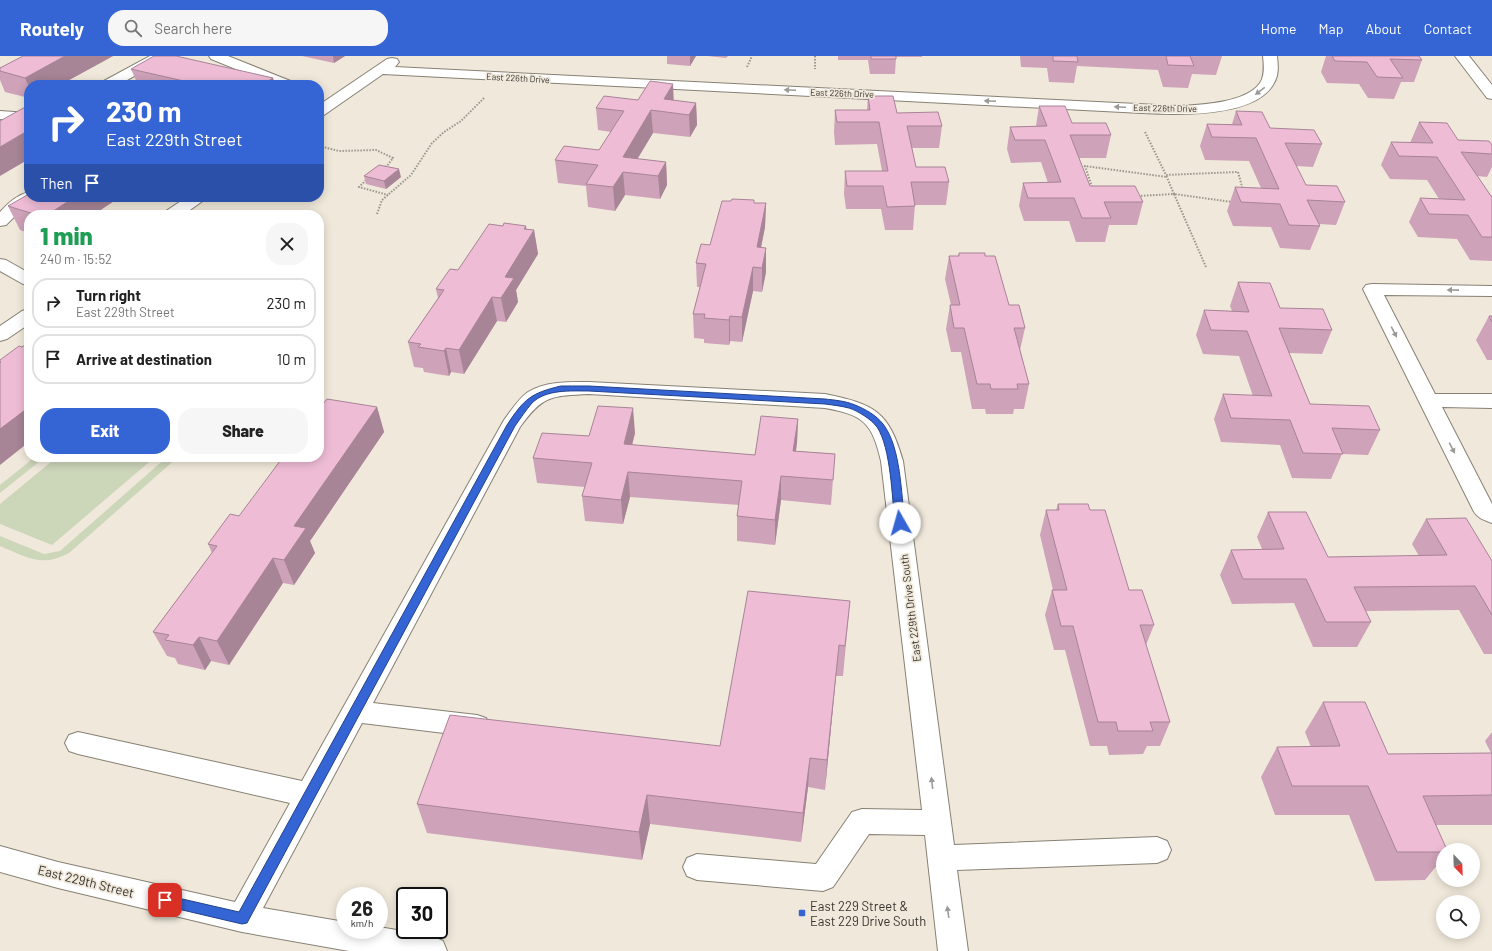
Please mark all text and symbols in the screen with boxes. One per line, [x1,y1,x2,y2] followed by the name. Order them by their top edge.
[108,10,388,46] search box
[20,17,84,40] text: Routely
[122,17,144,39] icon: search
[154,19,232,37] text: Search here
[1261,20,1297,37] text: Home
[1319,20,1343,37] text: Map
[1365,20,1402,37] text: About
[1424,20,1472,37] text: Contact
[486,71,550,85] street label: East 226th Drive
[810,86,874,100] street label: East 226th Drive
[784,87,796,94] one-way arrow
[1255,87,1266,95] one-way arrow
[106,94,181,128] text: 230 m
[40,96,92,148] icon: right
[983,98,996,104] one-way arrow
[1133,102,1197,114] street label: East 226th Drive
[1113,104,1126,110] one-way arrow
[106,128,243,150] text: East 229th Street
[81,172,103,194] icon: arrive
[40,174,73,192] text: Then
[40,221,93,250] text: 1 min
[266,223,308,265] button: close
[40,251,112,267] text: 240 m · 15:52
[76,286,141,304] text: Turn right
[1446,287,1459,293] one-way arrow
[42,292,64,314] icon: right
[266,294,306,312] text: 230 m
[76,304,175,320] text: East 229th Street
[1390,327,1397,338] one-way arrow
[42,348,64,370] icon: arrive
[76,350,212,368] text: Arrive at destination
[277,350,306,368] text: 10 m
[40,408,170,454] button: Exit
[178,408,308,454] button: Share
[1449,443,1456,454] one-way arrow
[879,502,921,544] position arrow
[897,553,923,663] street label: East 229th Drive South
[929,777,935,789] one-way arrow
[1436,843,1480,887] north arrow
[1436,843,1480,939] map controls
[36,861,136,901] street label: East 229th Street
[148,883,182,917] pin
[396,887,448,939] speed limit sign: 30
[154,889,176,911] icon: arrive
[1436,895,1480,939] button: search
[351,896,373,920] text: 26
[810,898,926,929] place label: East 229 Street & East 229 Drive South
[945,906,951,918] one-way arrow
[797,908,807,918] marker: East 229 Street & East 229 Drive South
[351,917,373,929] text: km/h

